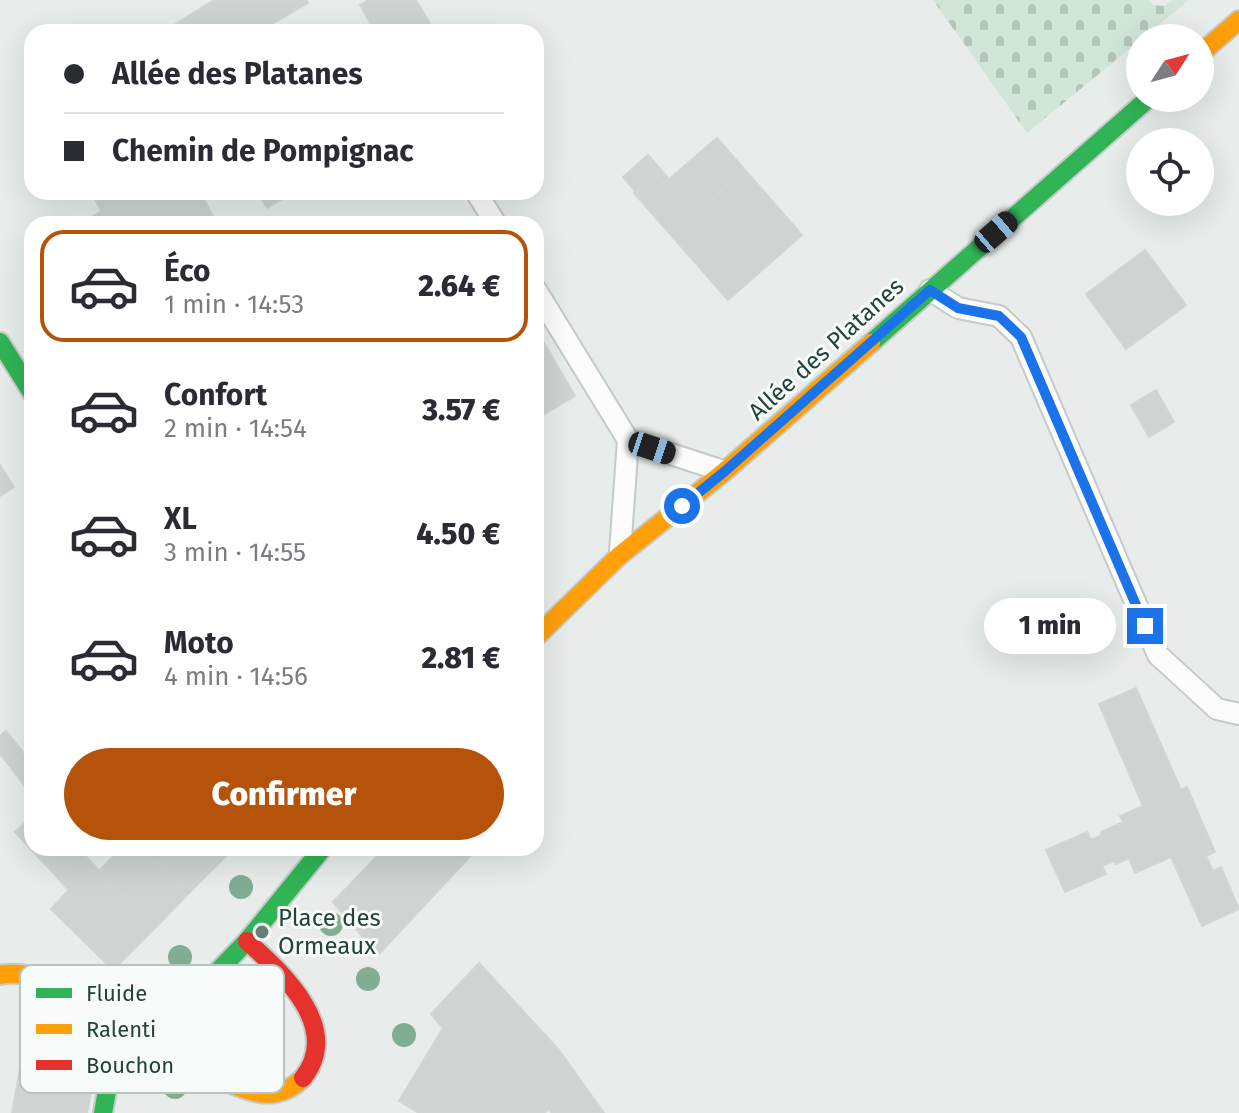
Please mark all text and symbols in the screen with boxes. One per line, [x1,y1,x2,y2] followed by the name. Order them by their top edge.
[1126,24,1214,112] north arrow
[1126,24,1214,216] map controls
[112,56,363,92] text: Allée des Platanes
[1126,128,1214,216] button: locate
[112,133,414,169] text: Chemin de Pompignac
[970,207,1022,257] car
[68,250,140,322] icon: car
[164,253,210,289] text: Éco
[418,268,500,304] text: 2.64 €
[743,272,909,426] street label: Allée des Platanes
[164,289,304,320] text: 1 min · 14:53
[68,374,140,446] icon: car
[164,377,267,413] text: Confort
[422,392,500,428] text: 3.57 €
[164,413,307,444] text: 2 min · 14:54
[625,429,679,467] car
[664,488,700,524] route start
[68,498,140,570] icon: car
[164,501,197,537] text: XL
[416,516,500,552] text: 4.50 €
[164,537,306,568] text: 3 min · 14:55
[985,598,1117,654] callout: 1 min
[1127,608,1163,644] route end
[1019,610,1081,641] text: 1 min
[68,622,140,694] icon: car
[164,625,234,661] text: Moto
[421,640,500,676] text: 2.81 €
[164,661,308,692] text: 4 min · 14:56
[64,748,504,840] button: Confirmer
[278,904,381,960] place label: Place des Ormeaux
[253,923,271,941] marker: Place des Ormeaux
[20,965,284,1093] legend
[86,980,147,1007] text: Fluide
[86,1016,156,1043] text: Ralenti
[86,1052,174,1079] text: Bouchon

